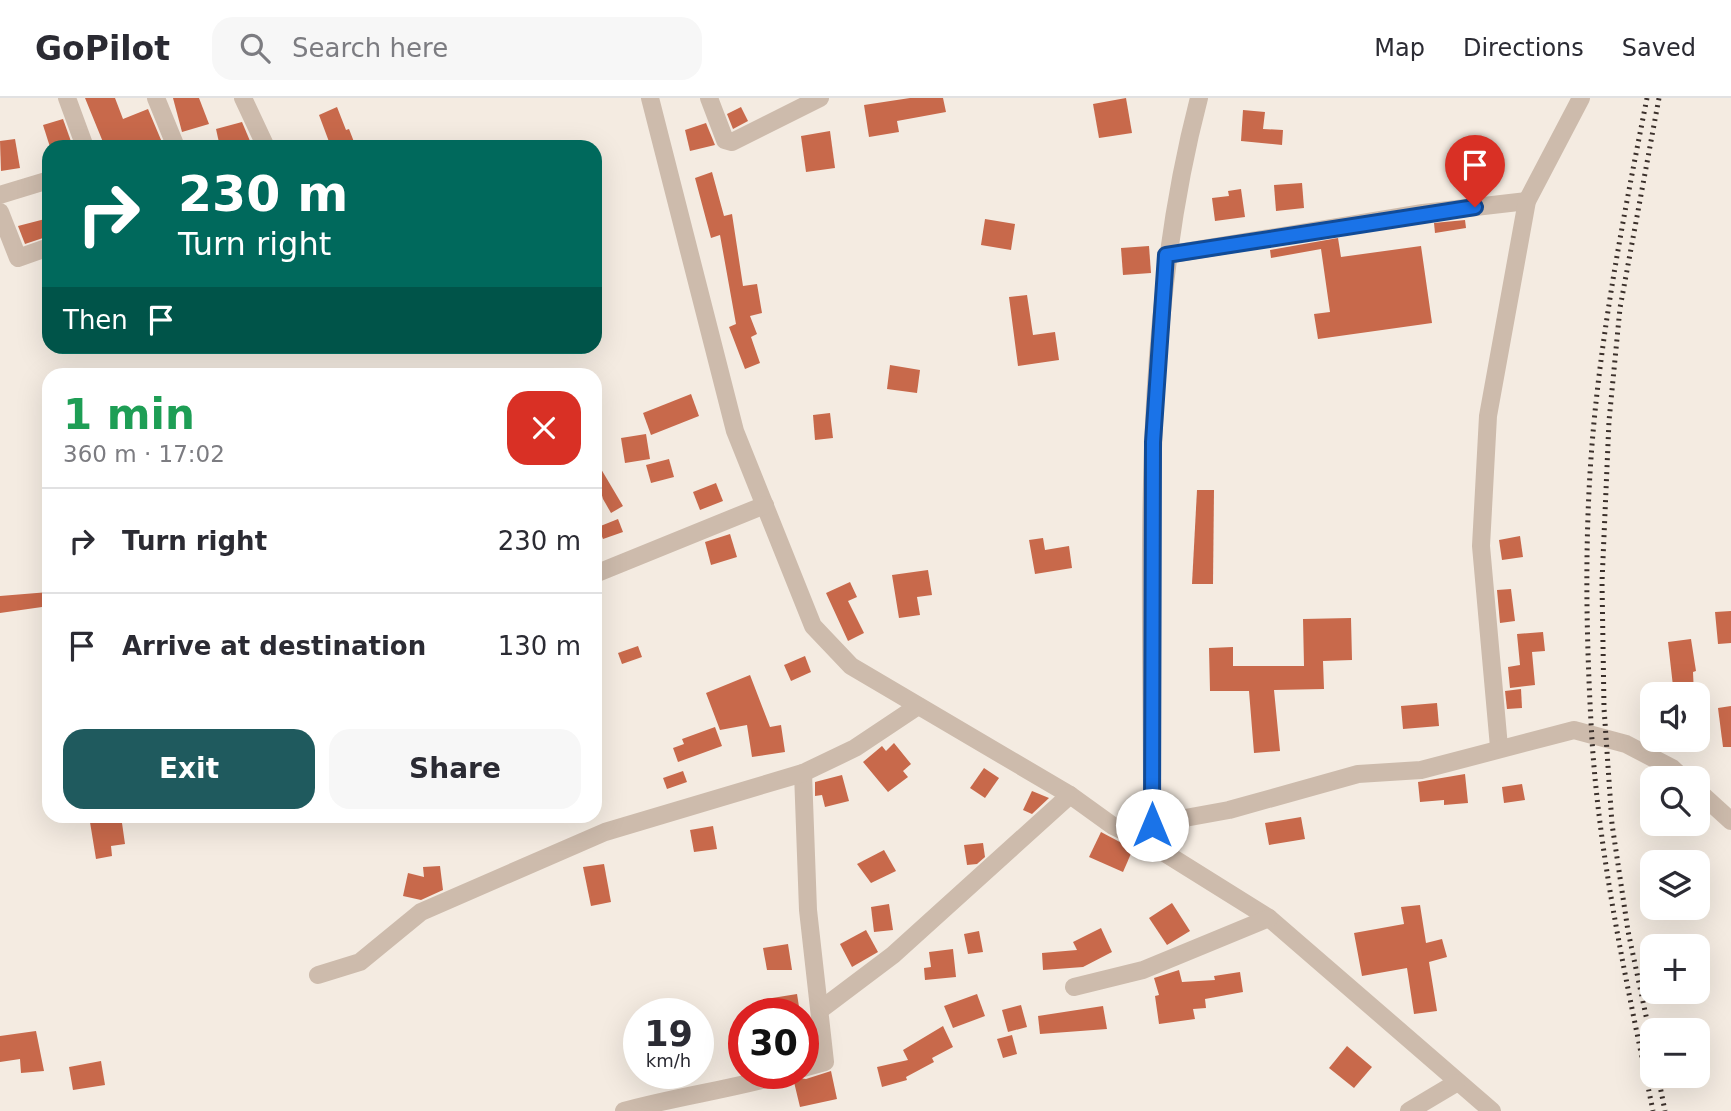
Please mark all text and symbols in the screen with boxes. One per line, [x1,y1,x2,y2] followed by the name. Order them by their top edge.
[212,17,702,80] search box
[35,29,170,68] text: GoPilot
[236,29,274,67] icon: search
[292,33,448,63] text: Search here
[1374,34,1425,62] text: Map
[1463,34,1584,62] text: Directions
[1622,34,1696,62] text: Saved
[1445,135,1505,207] pin
[1456,146,1494,184] icon: arrive
[178,166,348,223] text: 230 m
[63,168,154,259] icon: right
[178,225,331,263] text: Turn right
[142,301,180,339] icon: arrive
[63,305,128,335] text: Then
[63,390,195,439] text: 1 min
[507,391,581,465] button: close
[63,441,225,467] text: 360 m · 17:02
[63,522,101,560] icon: right
[122,526,267,556] text: Turn right
[498,526,581,556] text: 230 m
[63,627,101,665] icon: arrive
[122,631,426,661] text: Arrive at destination
[498,631,581,661] text: 130 m
[1640,682,1710,1088] map controls
[1640,682,1710,752] button: sound
[63,729,315,809] button: Exit
[329,729,581,809] button: Share
[1640,766,1710,836] button: search
[1115,788,1189,862] position arrow
[1640,850,1710,920] button: layers
[1640,934,1710,1004] button: +
[728,998,819,1089] speed limit sign: 30
[644,1014,693,1054] text: 19
[1640,1018,1710,1088] button: −
[646,1050,691,1071] text: km/h

